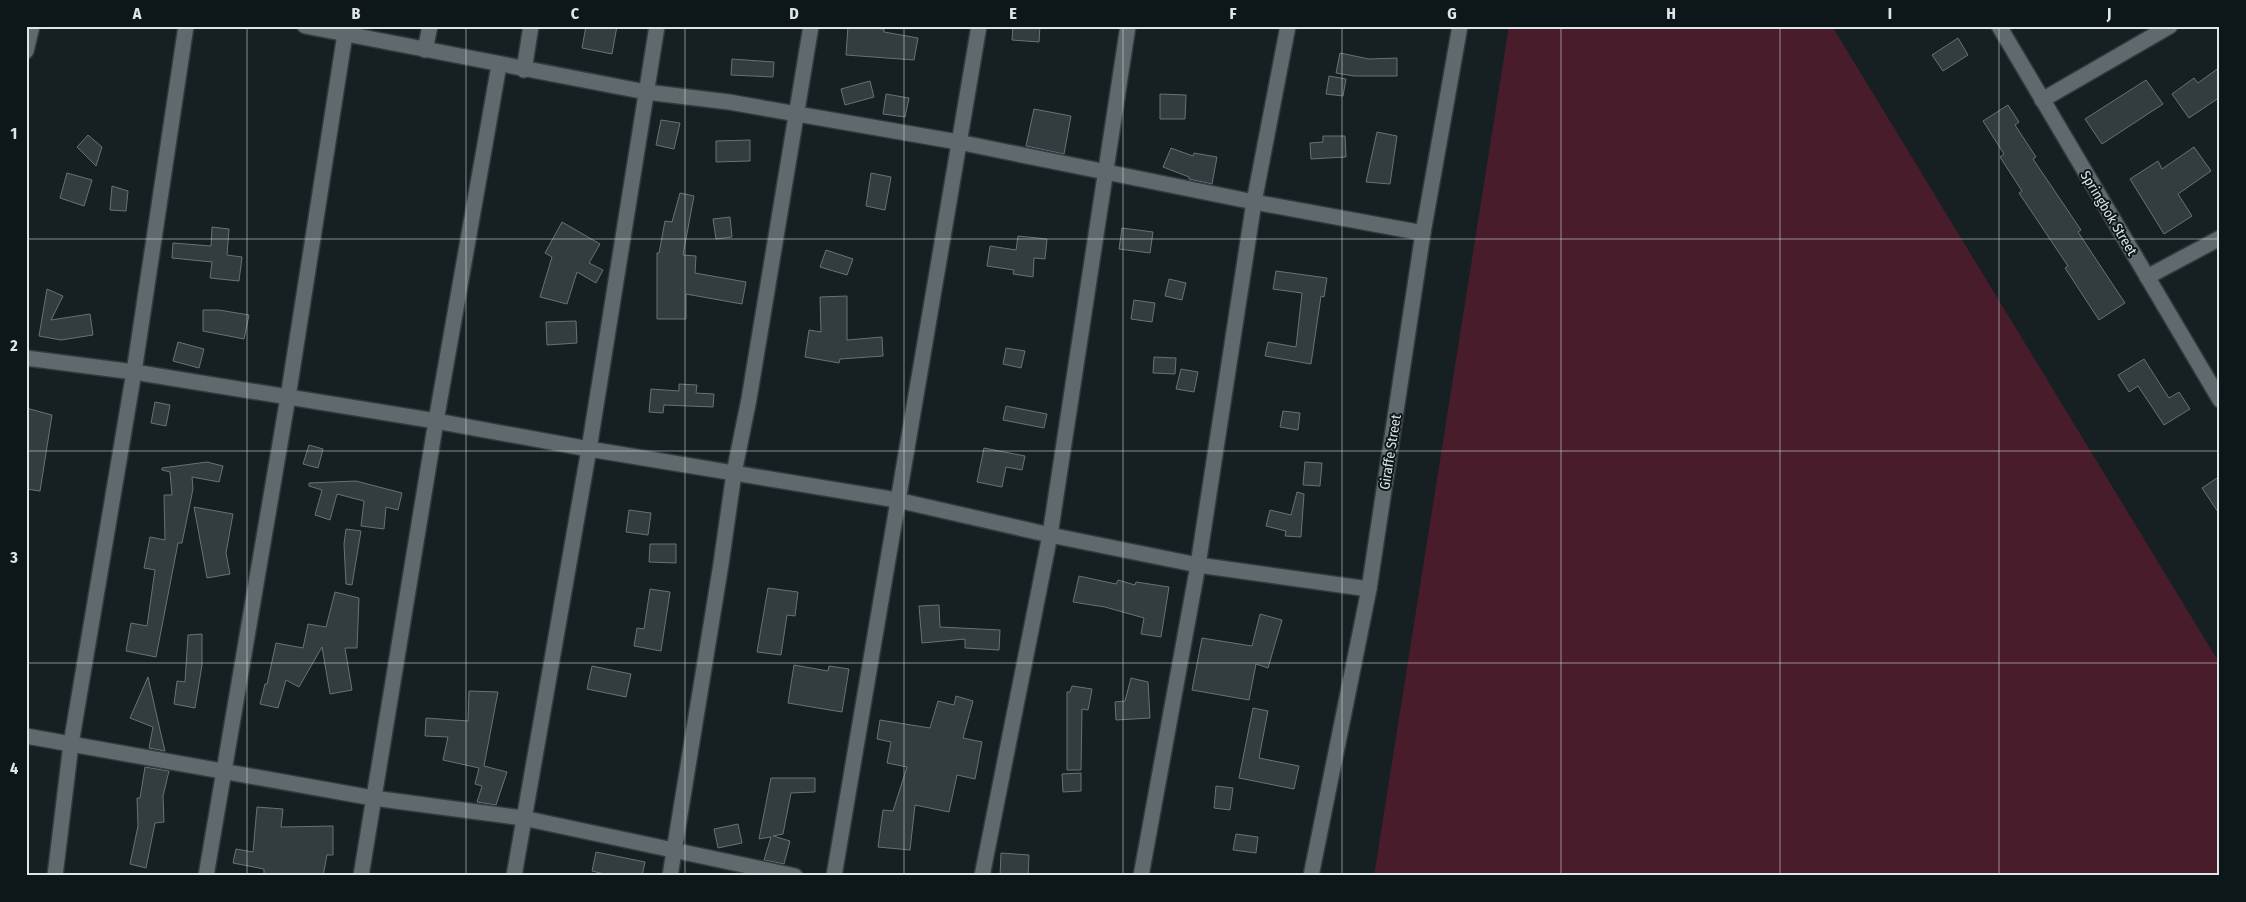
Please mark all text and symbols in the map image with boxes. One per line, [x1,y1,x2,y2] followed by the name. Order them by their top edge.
[132,4,142,23] text: A
[352,4,361,23] text: B
[571,4,580,23] text: C
[789,4,799,23] text: D
[1009,4,1017,23] text: E
[1229,4,1237,23] text: F
[1447,4,1457,23] text: G
[1666,4,1676,23] text: H
[1888,4,1892,23] text: I
[2106,4,2111,23] text: J
[11,124,17,143] text: 1
[2077,168,2141,259] street label: Springbok Street
[9,336,18,355] text: 2
[1376,413,1405,491] street label: Giraffe Street
[9,548,18,567] text: 3
[10,759,18,778] text: 4

